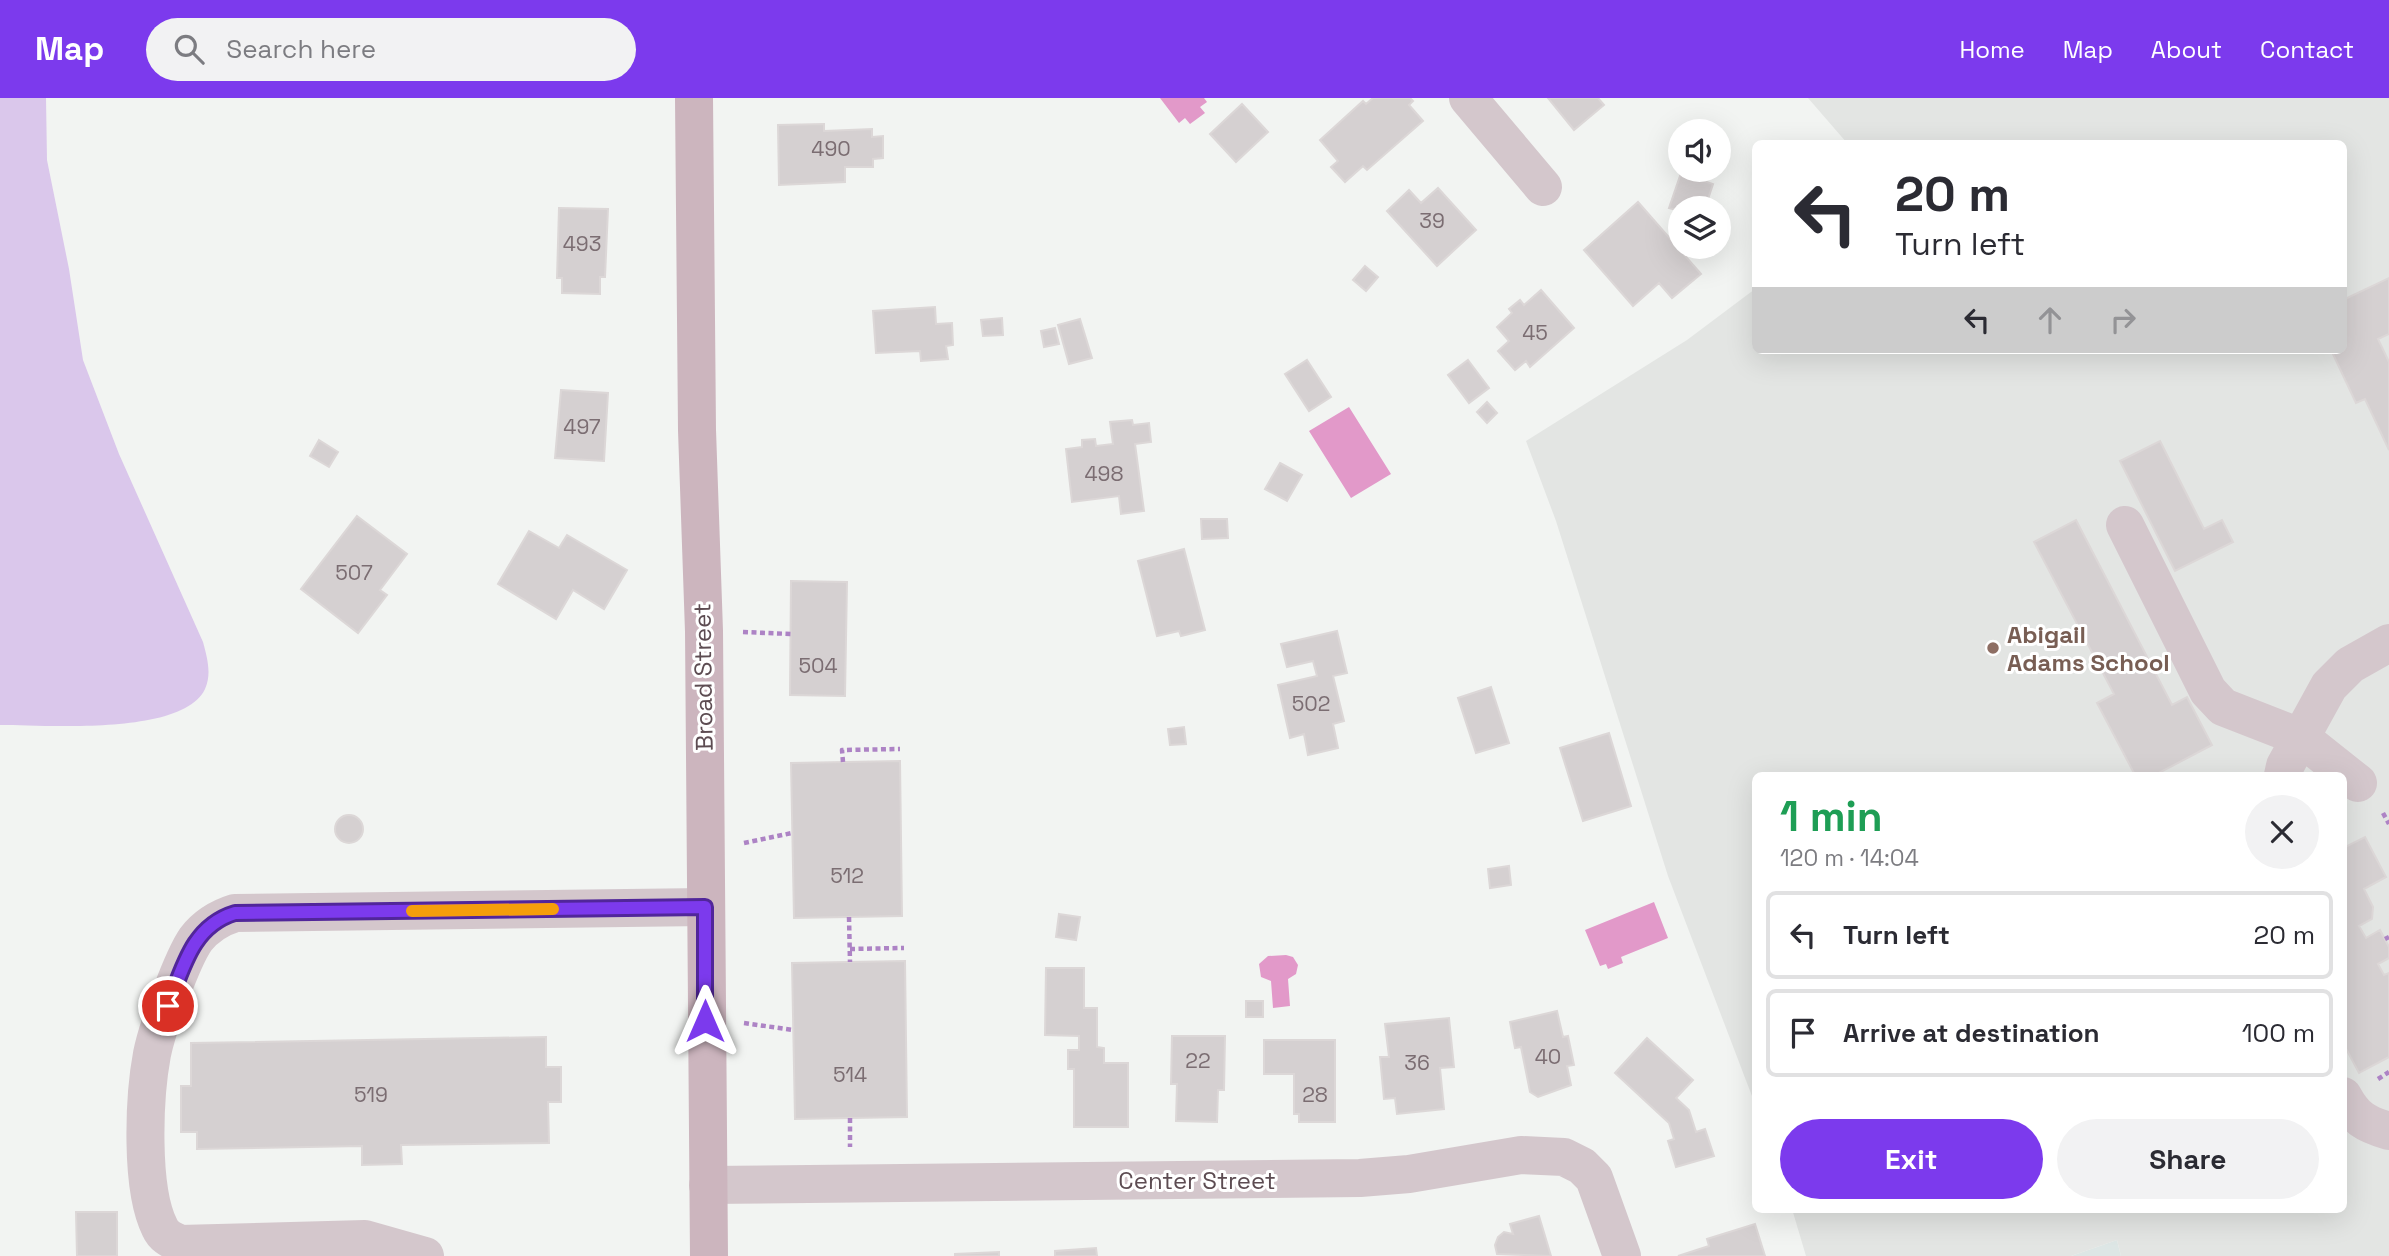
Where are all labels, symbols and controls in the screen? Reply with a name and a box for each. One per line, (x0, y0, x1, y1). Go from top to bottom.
search box (146, 18, 636, 81)
text: Map (35, 28, 104, 70)
icon: search (170, 30, 208, 68)
text: Search here (226, 32, 376, 66)
text: Home (1959, 34, 2025, 65)
text: Map (2063, 34, 2113, 65)
text: About (2151, 34, 2222, 65)
text: Contact (2260, 34, 2354, 65)
map controls (1668, 119, 1731, 259)
button: sound (1668, 119, 1731, 182)
house number: 490 (811, 135, 851, 162)
text: 20 m (1895, 163, 2010, 225)
icon: left (1780, 168, 1871, 259)
button: layers (1668, 196, 1731, 259)
house number: 39 (1419, 207, 1445, 234)
text: Turn left (1895, 224, 2025, 264)
house number: 493 (563, 230, 601, 257)
icon: left (1958, 301, 1996, 339)
icon: ahead (2031, 301, 2069, 339)
icon: right (2104, 301, 2142, 339)
house number: 45 (1522, 319, 1548, 346)
house number: 497 (563, 413, 601, 440)
house number: 498 (1084, 460, 1124, 487)
house number: 507 (335, 559, 373, 586)
street label: Broad Street (686, 603, 720, 751)
place label: Abigail Adams School (2007, 619, 2170, 678)
marker: Abigail Adams School (1985, 640, 2001, 656)
house number: 504 (798, 652, 838, 679)
house number: 502 (1292, 690, 1330, 717)
text: 1 min (1780, 790, 1883, 843)
button: close (2245, 795, 2319, 869)
text: 120 m · 14:04 (1780, 843, 1919, 873)
house number: 512 (830, 862, 864, 889)
icon: left (1784, 916, 1822, 954)
text: Turn left (1843, 918, 1950, 952)
text: 20 m (2254, 918, 2315, 952)
pin (138, 976, 198, 1036)
position arrow (668, 984, 742, 1058)
icon: arrive (149, 987, 187, 1025)
icon: arrive (1784, 1014, 1822, 1052)
text: Arrive at destination (1843, 1016, 2100, 1050)
text: 100 m (2242, 1016, 2315, 1050)
house number: 40 (1535, 1043, 1561, 1070)
house number: 22 (1185, 1047, 1211, 1074)
house number: 36 (1404, 1049, 1430, 1076)
house number: 514 (833, 1061, 867, 1088)
house number: 519 (354, 1081, 388, 1108)
house number: 28 (1302, 1081, 1328, 1108)
button: Exit (1780, 1119, 2043, 1199)
button: Share (2057, 1119, 2319, 1199)
street label: Center Street (1118, 1165, 1276, 1196)

